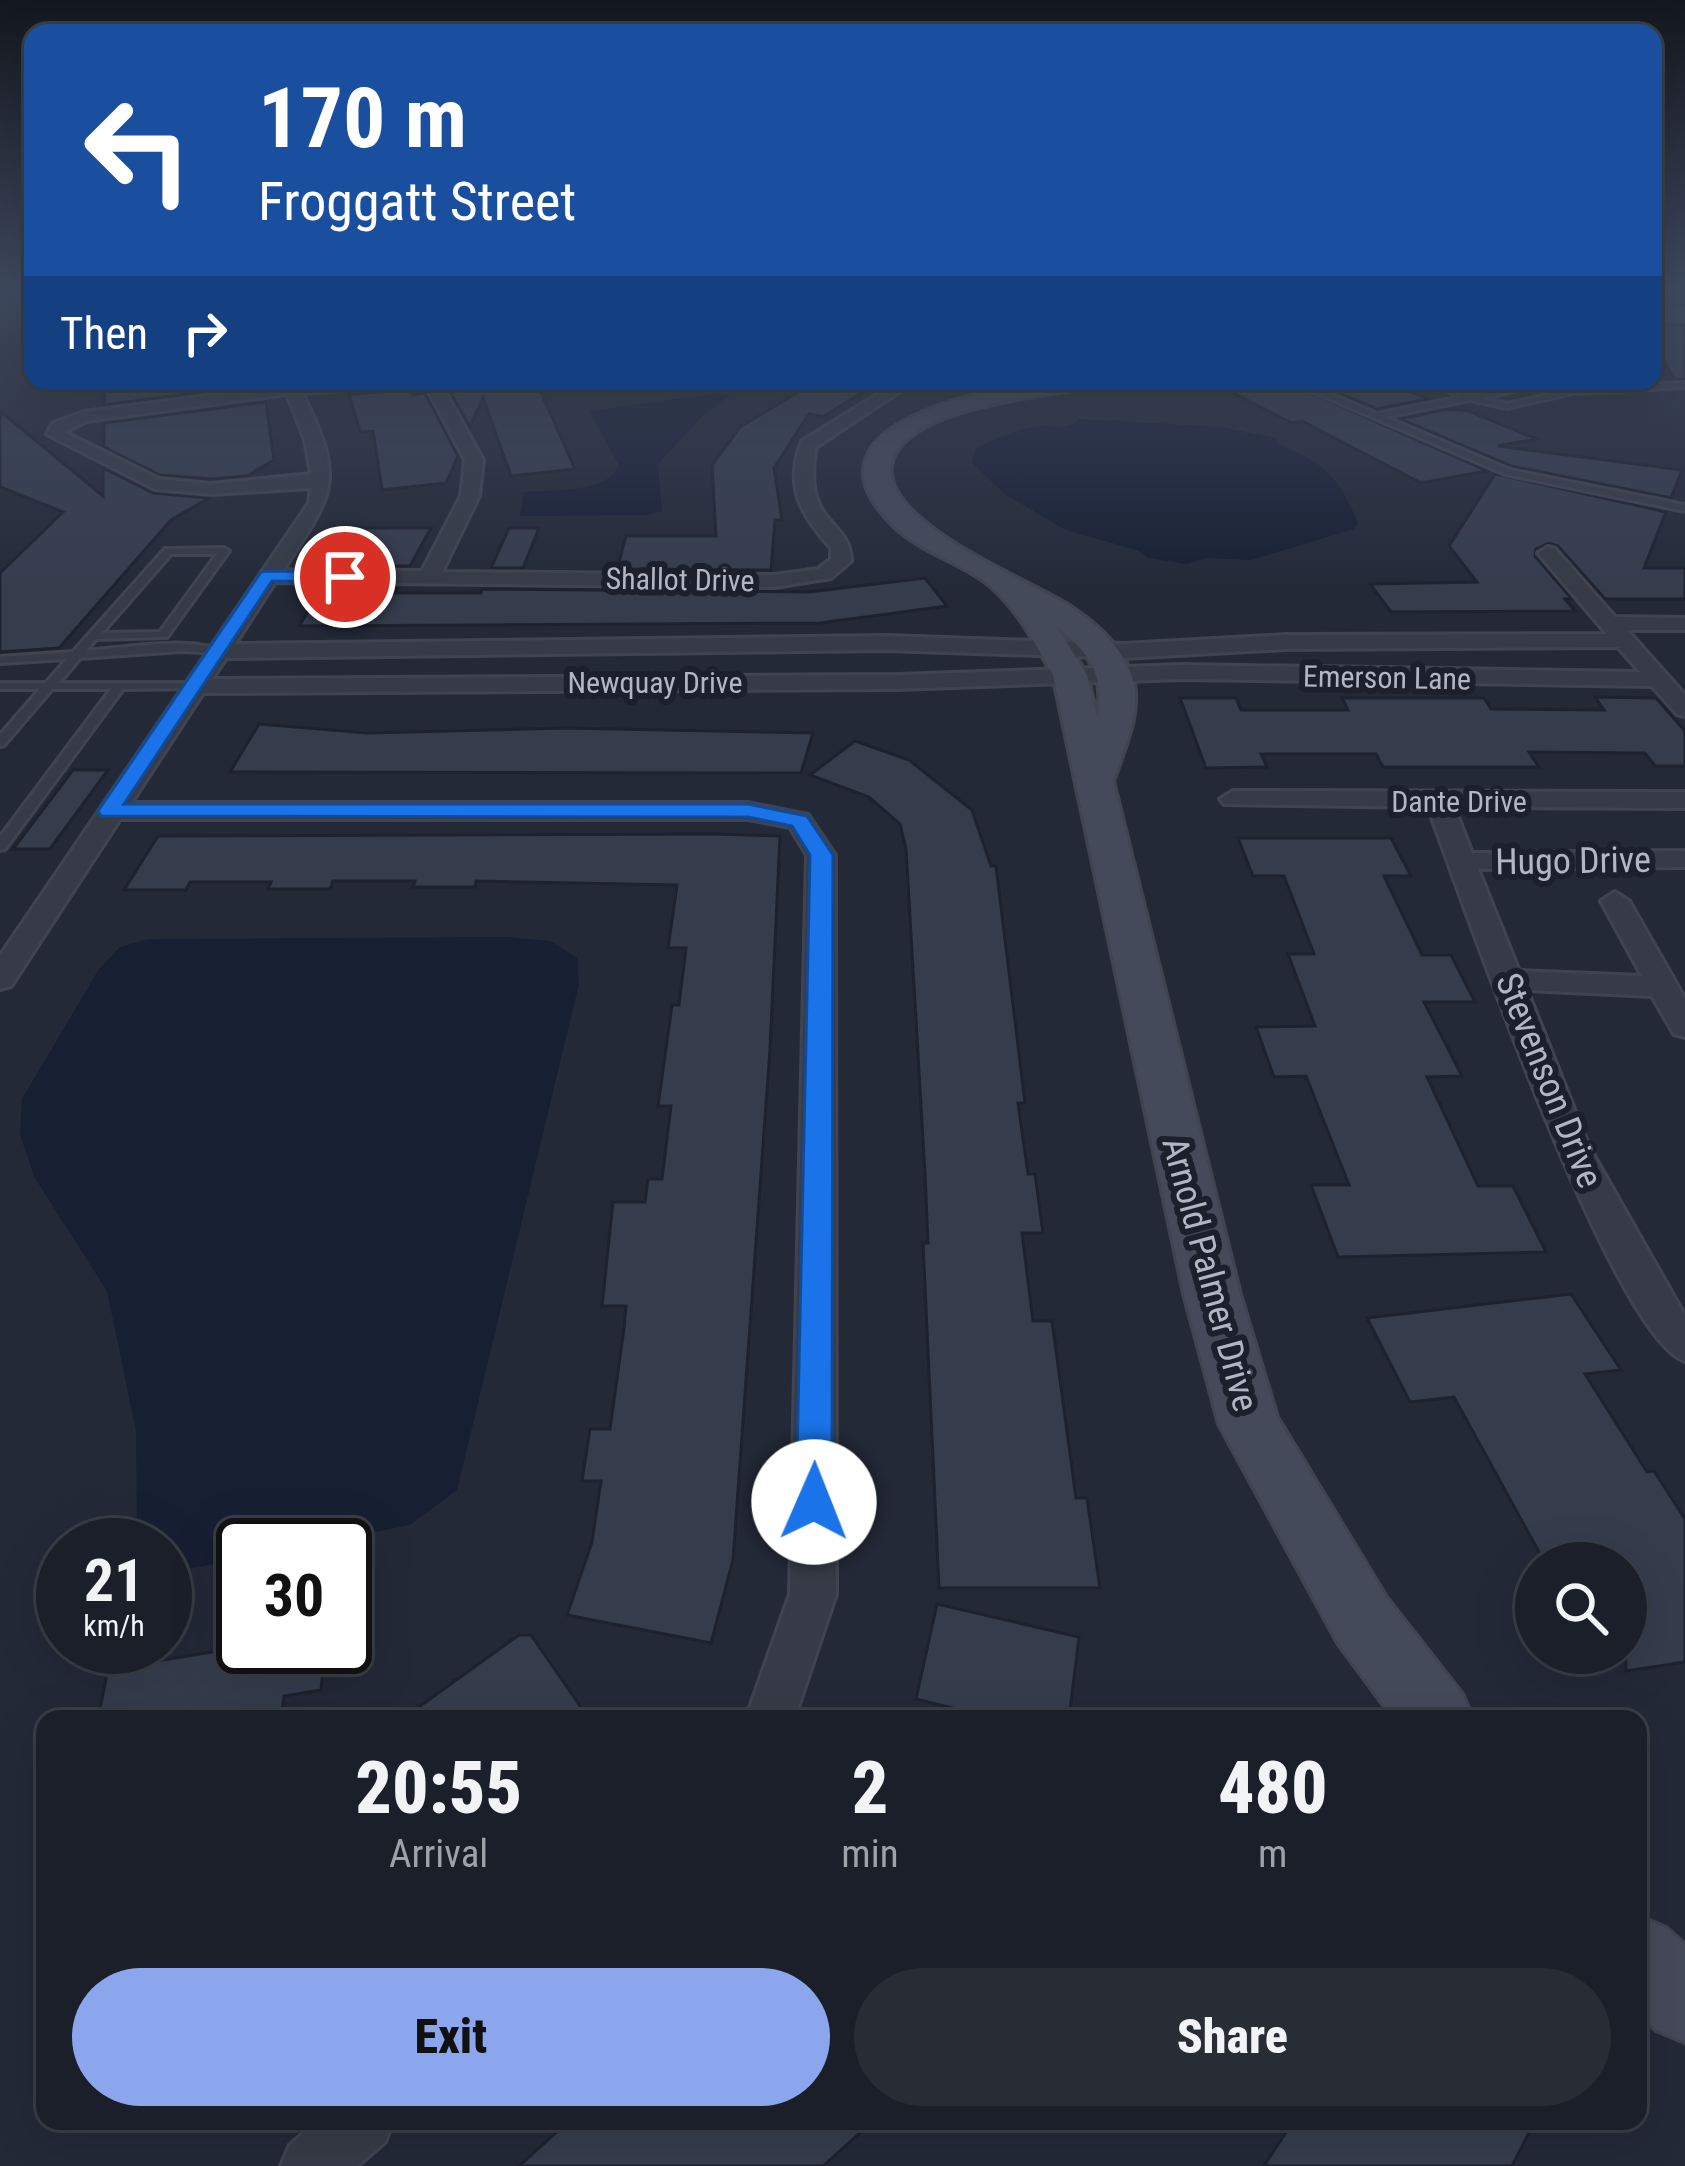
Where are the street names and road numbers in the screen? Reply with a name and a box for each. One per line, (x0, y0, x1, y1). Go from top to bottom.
street label: Shallot Drive (605, 561, 755, 598)
street label: Emerson Lane (1303, 659, 1471, 696)
street label: Newquay Drive (567, 665, 743, 700)
street label: Dante Drive (1391, 784, 1527, 819)
street label: Hugo Drive (1495, 839, 1651, 883)
street label: Stevenson Drive (1487, 967, 1611, 1194)
street label: Arnold Palmer Drive (1153, 1133, 1267, 1416)

